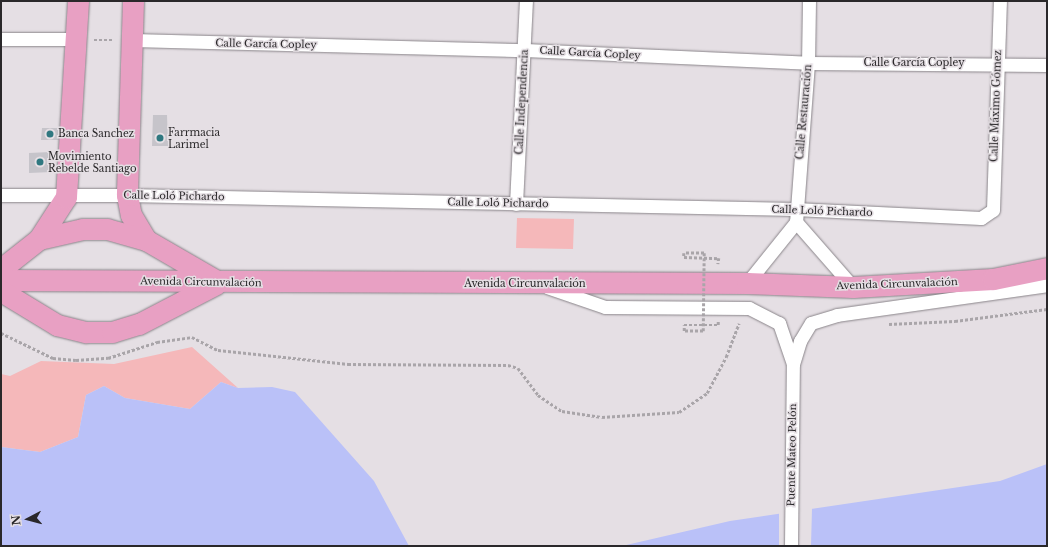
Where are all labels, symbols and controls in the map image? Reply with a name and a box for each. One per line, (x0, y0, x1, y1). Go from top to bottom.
street label: Calle García Copley (215, 37, 317, 51)
street label: Calle García Copley (539, 44, 641, 62)
street label: Calle Independencia (513, 49, 531, 155)
street label: Calle Máximo Gómez (988, 50, 1004, 162)
street label: Calle García Copley (863, 57, 965, 69)
street label: Calle Restauración (794, 64, 814, 160)
place label: Farrmacia Larimel (168, 126, 220, 150)
place label: Banca Sanchez (58, 128, 134, 140)
marker: Banca Sanchez (45, 129, 55, 139)
marker: Farrmacia Larimel (155, 133, 165, 143)
place label: Movimiento Rebelde Santiago (48, 150, 136, 174)
marker: Movimiento Rebelde Santiago (35, 157, 45, 167)
street label: Calle Loló Pichardo (123, 189, 225, 203)
street label: Calle Loló Pichardo (447, 196, 549, 210)
street label: Calle Loló Pichardo (771, 203, 873, 219)
street label: Avenida Circunvalación (140, 275, 262, 289)
street label: Avenida Circunvalación (836, 276, 958, 292)
street label: Avenida Circunvalación (464, 278, 586, 290)
street label: Puente Mateo Pelón (785, 403, 799, 507)
north arrow (8, 499, 48, 539)
text: N (9, 514, 24, 526)

